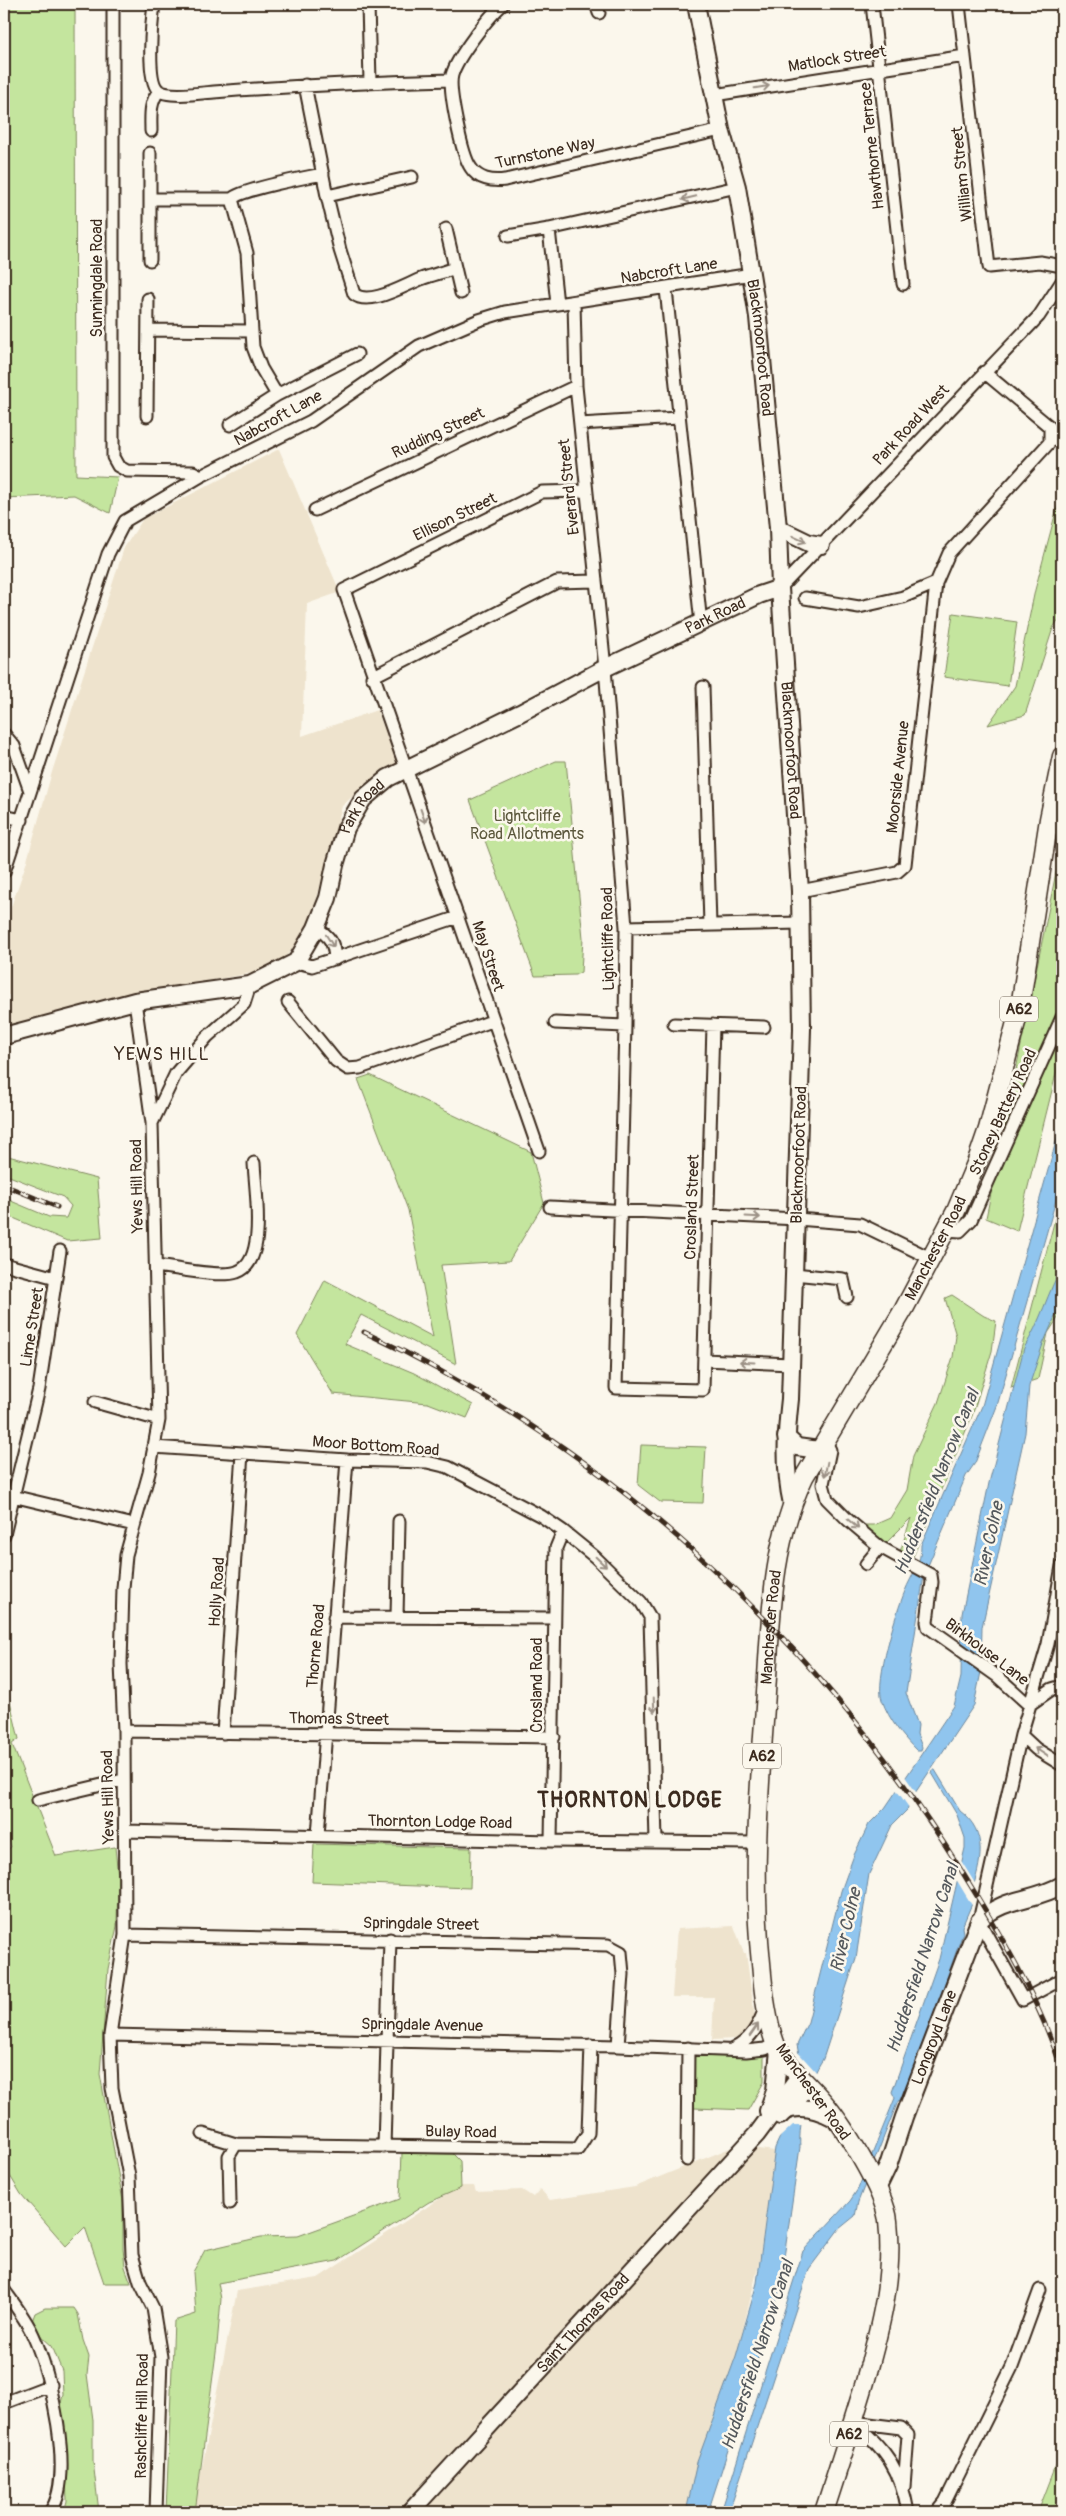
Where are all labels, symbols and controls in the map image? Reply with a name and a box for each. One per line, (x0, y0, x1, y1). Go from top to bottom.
street label: Matlock Street (787, 41, 888, 77)
one-way arrow (754, 81, 770, 91)
street label: Hawthorne Terrace (855, 81, 889, 211)
street label: William Street (947, 125, 977, 223)
street label: Turnstone Way (493, 133, 597, 173)
one-way arrow (682, 194, 698, 203)
street label: Sunningdale Road (87, 219, 107, 337)
street label: Nabcroft Lane (619, 253, 719, 289)
street label: Blackmoorfoot Road (742, 277, 777, 417)
street label: Park Road West (868, 380, 954, 470)
street label: Nabcroft Lane (230, 386, 326, 450)
street label: Rudding Street (389, 403, 488, 463)
street label: Everard Street (554, 437, 584, 536)
street label: Ellison Street (410, 488, 500, 546)
one-way arrow (791, 535, 806, 544)
street label: Park Road (682, 593, 749, 639)
street label: Blackmoorfoot Road (776, 681, 805, 820)
street label: Moorside Avenue (882, 720, 914, 834)
street label: Park Road (335, 775, 389, 836)
park label: Lightcliffe Road Allotments (470, 806, 584, 844)
one-way arrow (419, 808, 428, 824)
street label: Lightcliffe Road (597, 887, 619, 991)
street label: May Street (467, 918, 509, 994)
one-way arrow (325, 933, 335, 947)
road number: A62 (1000, 996, 1038, 1022)
district label: YEWS HILL (113, 1043, 210, 1066)
street label: Stoney Battery Road (965, 1046, 1041, 1178)
street label: Blackmoorfoot Road (787, 1086, 811, 1224)
street label: Yews Hill Road (126, 1139, 148, 1234)
street label: Crosland Street (680, 1153, 704, 1260)
street label: Manchester Road (900, 1193, 971, 1304)
one-way arrow (744, 1212, 760, 1221)
street label: Lime Street (16, 1285, 48, 1368)
one-way arrow (740, 1357, 756, 1366)
water label: Huddersfield Narrow Canal (889, 1384, 985, 1578)
street label: Moor Bottom Road (312, 1432, 440, 1460)
one-way arrow (821, 1461, 830, 1477)
water label: River Colne (969, 1498, 1010, 1588)
one-way arrow (846, 1518, 859, 1530)
street label: Holly Road (205, 1556, 229, 1628)
one-way arrow (594, 1556, 607, 1568)
street label: Manchester Road (757, 1569, 786, 1685)
street label: Thorne Road (302, 1603, 330, 1689)
street label: Birkhouse Lane (941, 1614, 1033, 1690)
street label: Crosland Road (527, 1637, 547, 1733)
one-way arrow (649, 1696, 659, 1713)
street label: Thomas Street (289, 1708, 390, 1730)
road number: A62 (743, 1744, 781, 1768)
one-way arrow (1034, 1746, 1048, 1756)
street label: Yews Hill Road (97, 1750, 119, 1845)
district label: THORNTON LODGE (536, 1787, 723, 1814)
street label: Thornton Lodge Road (367, 1811, 513, 1833)
water label: Huddersfield Narrow Canal (881, 1858, 965, 2056)
water label: River Colne (825, 1884, 867, 1974)
street label: Springdale Street (363, 1913, 480, 1935)
street label: Longroyd Lane (907, 1987, 962, 2088)
street label: Springdale Avenue (361, 2014, 483, 2036)
one-way arrow (749, 2023, 759, 2037)
street label: Manchester Road (771, 2040, 855, 2144)
street label: Bulay Road (425, 2121, 497, 2143)
water label: Huddersfield Narrow Canal (716, 2255, 800, 2453)
street label: Saint Thomas Road (532, 2269, 634, 2377)
street label: Rashcliffe Hill Road (131, 2353, 153, 2479)
road number: A62 (830, 2422, 868, 2446)

